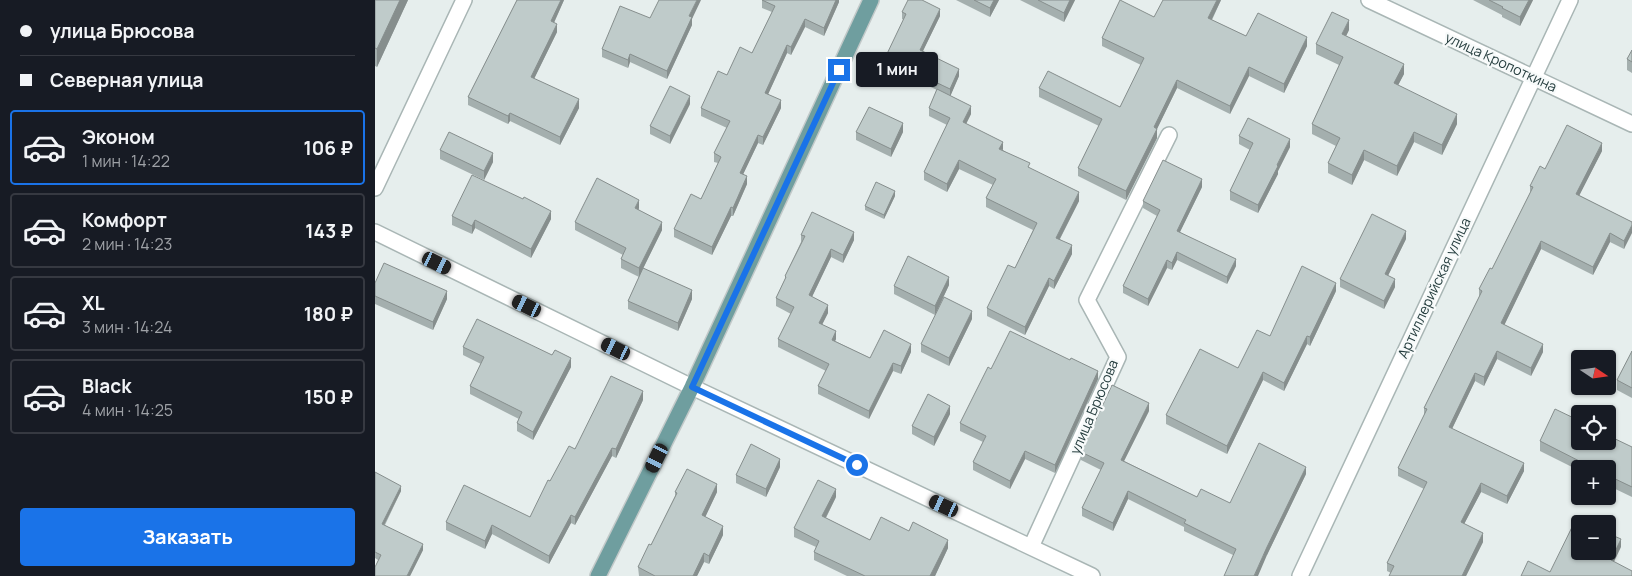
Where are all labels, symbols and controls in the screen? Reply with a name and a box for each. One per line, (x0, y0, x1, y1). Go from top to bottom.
text: улица Брюсова (50, 18, 194, 44)
street label: улица Кропоткина (1442, 27, 1560, 96)
callout: 1 мин (857, 52, 939, 88)
text: 1 мин (876, 58, 918, 80)
route end (828, 59, 850, 81)
text: Северная улица (50, 67, 204, 93)
text: Эконом (82, 124, 155, 150)
icon: car (22, 125, 67, 170)
text: 106 ₽ (304, 135, 353, 161)
text: 1 мин · 14:22 (82, 150, 170, 172)
text: Комфорт (82, 207, 167, 233)
icon: car (22, 208, 67, 253)
street label: Артиллерийская улица (1393, 214, 1475, 361)
text: 143 ₽ (305, 218, 353, 244)
text: 2 мин · 14:23 (82, 233, 172, 255)
car (420, 250, 453, 276)
text: XL (82, 290, 105, 316)
icon: car (22, 291, 67, 336)
car (510, 293, 543, 319)
text: 180 ₽ (304, 301, 353, 327)
text: 3 мин · 14:24 (82, 316, 172, 338)
car (599, 336, 632, 362)
north arrow (1571, 350, 1616, 395)
map controls (1571, 350, 1616, 560)
street label: улица Брюсова (1065, 356, 1122, 457)
text: Black (82, 373, 131, 399)
icon: car (22, 374, 67, 419)
text: 150 ₽ (304, 384, 353, 410)
text: 4 мин · 14:25 (82, 399, 173, 421)
button: locate (1571, 405, 1616, 450)
car (643, 441, 670, 475)
route start (846, 454, 868, 476)
button: + (1571, 460, 1616, 505)
car (927, 493, 960, 519)
button: Заказать (20, 508, 355, 566)
button: − (1571, 515, 1616, 560)

